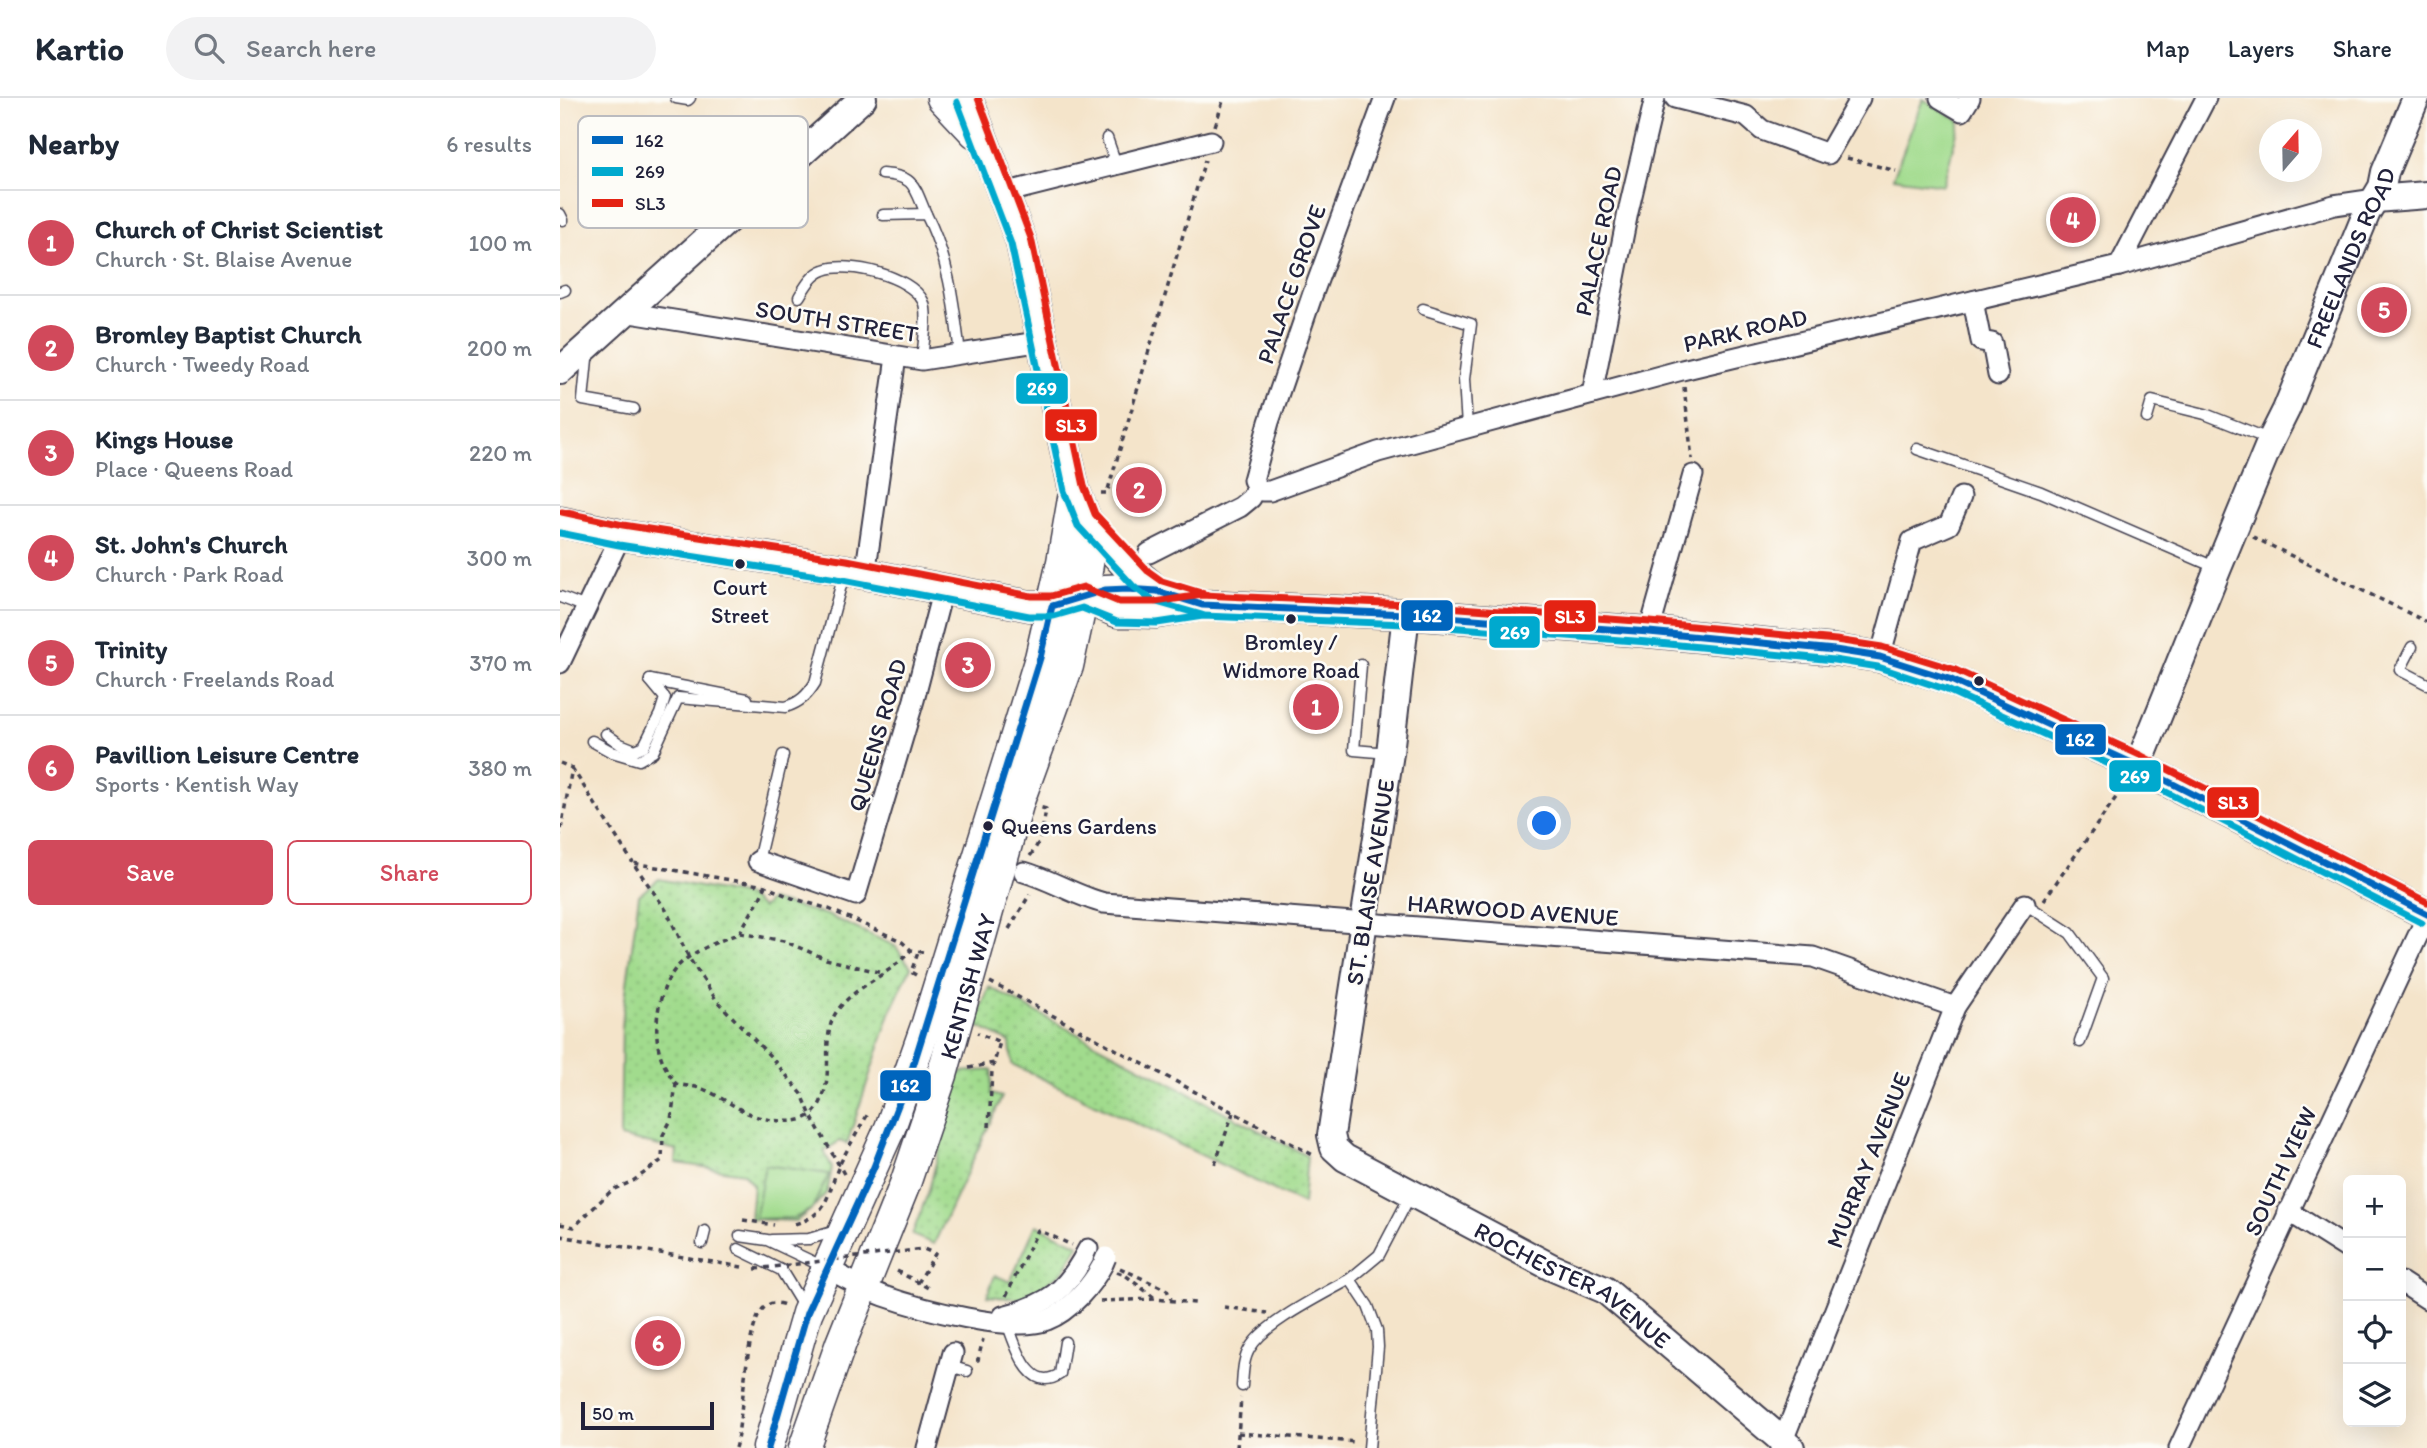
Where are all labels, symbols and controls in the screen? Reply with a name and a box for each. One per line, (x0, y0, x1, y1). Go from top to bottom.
search box (166, 17, 656, 80)
text: Kartio (35, 29, 124, 68)
icon: search (190, 29, 228, 67)
text: Search here (246, 32, 376, 64)
text: Map (2146, 34, 2190, 63)
text: Layers (2228, 34, 2295, 63)
text: Share (2333, 34, 2392, 63)
legend (578, 116, 808, 228)
north arrow (2259, 119, 2322, 182)
text: Nearby (28, 125, 119, 162)
text: 162 (635, 129, 664, 152)
text: 6 results (446, 130, 532, 158)
text: 269 (635, 160, 665, 183)
street label: PALACE ROAD (1568, 163, 1628, 319)
street label: FREELANDS ROAD (2298, 165, 2400, 352)
text: SL3 (635, 192, 666, 215)
pin: 4 (2050, 194, 2096, 246)
street label: PALACE GROVE (1250, 201, 1332, 367)
text: Church of Christ Scientist (95, 213, 383, 245)
text: 1 (46, 229, 56, 257)
text: 100 m (468, 229, 532, 257)
text: Church · St. Blaise Avenue (95, 245, 352, 273)
pin: 5 (2361, 284, 2407, 336)
street label: SOUTH STREET (754, 294, 921, 348)
street label: PARK ROAD (1680, 302, 1810, 358)
text: Bromley Baptist Church (95, 318, 362, 350)
text: 2 (45, 334, 57, 362)
text: 200 m (467, 334, 532, 362)
text: Church · Tweedy Road (95, 350, 309, 378)
line badge: 269 (1015, 372, 1069, 405)
text: 269 (1027, 377, 1057, 400)
line badge: SL3 (1044, 408, 1098, 442)
text: SL3 (1056, 414, 1086, 437)
text: Kings House (95, 423, 233, 455)
text: 3 (45, 439, 57, 467)
text: 220 m (469, 439, 532, 467)
text: Place · Queens Road (95, 455, 293, 483)
pin: 2 (1116, 464, 1162, 516)
text: St. John's Church (95, 528, 287, 560)
text: 4 (44, 544, 58, 572)
text: 300 m (467, 544, 532, 572)
marker: Court Street (733, 557, 747, 571)
text: Church · Park Road (95, 560, 283, 588)
place label: Court Street (711, 574, 769, 629)
line badge: 162 (1400, 599, 1454, 632)
line badge: SL3 (1543, 599, 1597, 633)
text: 162 (1413, 604, 1441, 627)
text: SL3 (1555, 605, 1585, 628)
marker: Bromley / Widmore Road (1284, 612, 1298, 626)
line badge: 269 (1488, 615, 1541, 649)
text: 269 (1500, 621, 1530, 644)
place label: Bromley / Widmore Road (1222, 629, 1360, 684)
text: Trinity (95, 633, 167, 665)
pin: 3 (945, 639, 991, 691)
text: 5 (45, 649, 57, 677)
text: 370 m (469, 649, 532, 677)
street label: QUEENS ROAD (841, 655, 913, 815)
text: Church · Freelands Road (95, 665, 334, 693)
unlabelled marker (1972, 674, 1986, 688)
pin: 1 (1293, 681, 1339, 733)
line badge: 162 (2054, 723, 2107, 756)
text: 162 (2066, 728, 2094, 751)
text: Pavillion Leisure Centre (95, 738, 359, 770)
text: 6 (45, 754, 57, 782)
text: 380 m (468, 754, 532, 782)
line badge: 269 (2108, 759, 2162, 793)
text: 269 (2120, 765, 2150, 788)
text: Sports · Kentish Way (95, 770, 299, 798)
street label: ST. BLAISE AVENUE (1339, 777, 1401, 987)
line badge: SL3 (2206, 786, 2260, 819)
text: SL3 (2218, 791, 2248, 814)
your location (1527, 806, 1561, 840)
place label: Queens Gardens (1001, 813, 1157, 840)
marker: Queens Gardens (981, 819, 995, 833)
button: Save (28, 840, 273, 905)
button: Share (287, 840, 532, 905)
street label: HARWOOD AVENUE (1406, 888, 1620, 932)
street label: KENTISH WAY (933, 910, 1001, 1062)
street label: MURRAY AVENUE (1820, 1068, 1916, 1252)
line badge: 162 (879, 1069, 932, 1102)
text: 162 (891, 1074, 919, 1097)
street label: SOUTH VIEW (2237, 1102, 2323, 1240)
map controls (2343, 1175, 2406, 1427)
button: + (2343, 1175, 2406, 1238)
street label: ROCHESTER AVENUE (1470, 1215, 1677, 1354)
button: − (2343, 1238, 2406, 1301)
button: locate (2343, 1301, 2406, 1364)
pin: 6 (635, 1317, 681, 1369)
button: layers (2343, 1364, 2406, 1427)
scale bar (581, 1399, 714, 1431)
text: 50 m (592, 1402, 634, 1425)

